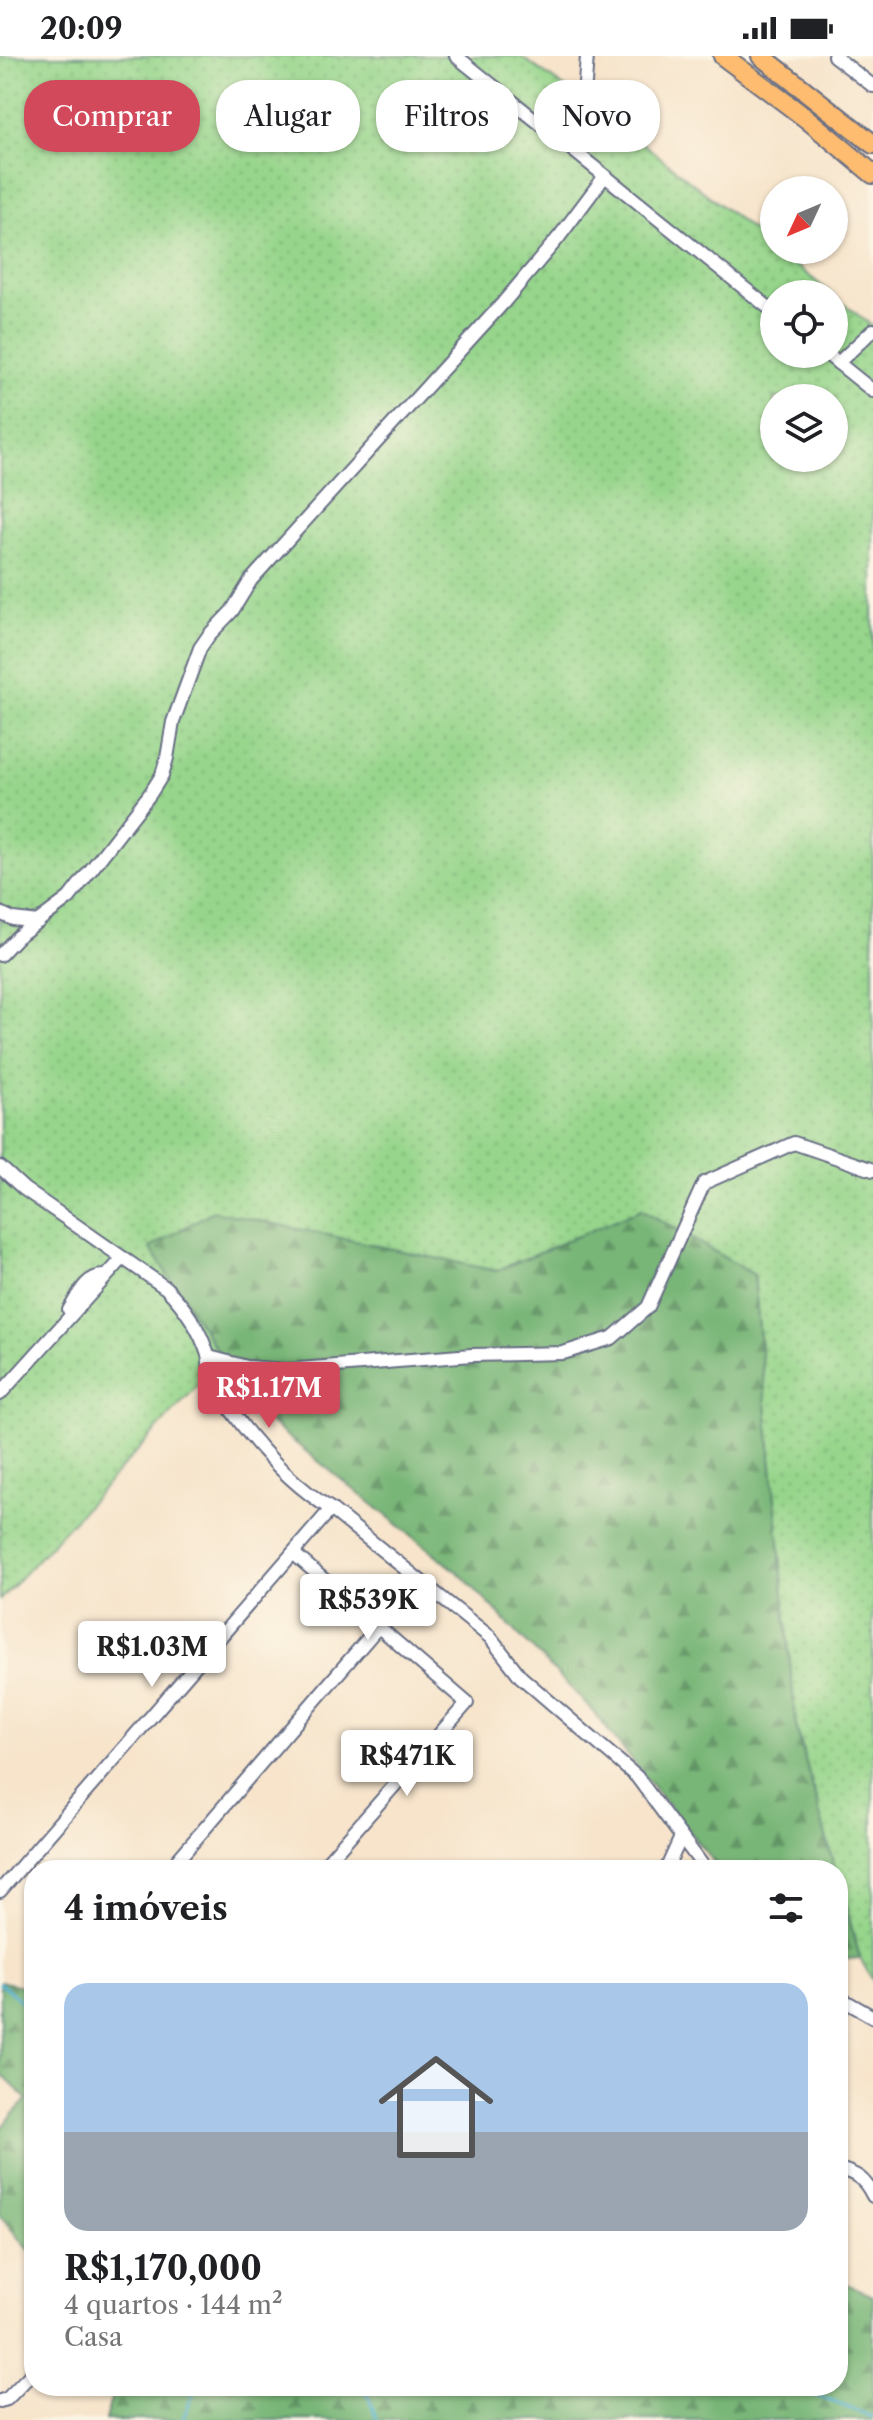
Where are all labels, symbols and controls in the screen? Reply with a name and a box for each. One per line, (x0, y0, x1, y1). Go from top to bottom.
text: 20:09 (40, 10, 123, 47)
chip: Comprar (24, 80, 200, 152)
chip: Alugar (216, 80, 360, 152)
chip: Filtros (376, 80, 518, 152)
chip: Novo (534, 80, 660, 152)
north arrow (760, 176, 848, 264)
map controls (760, 176, 848, 472)
button: locate (760, 280, 848, 368)
button: layers (760, 384, 848, 472)
pin: R$1.17M (195, 1362, 343, 1430)
text: R$1.17M (216, 1372, 322, 1404)
pin: R$539K (303, 1574, 433, 1642)
text: R$539K (318, 1584, 418, 1616)
pin: R$1.03M (78, 1621, 226, 1689)
text: R$1.03M (96, 1631, 208, 1663)
pin: R$471K (342, 1730, 472, 1798)
text: R$471K (359, 1740, 455, 1772)
icon: filters (764, 1886, 808, 1930)
text: 4 imóveis (64, 1887, 228, 1929)
icon: home (364, 2035, 508, 2179)
text: R$1,170,000 (64, 2247, 262, 2289)
text: 4 quartos · 144 m² (64, 2289, 283, 2321)
text: Casa (64, 2321, 123, 2353)

